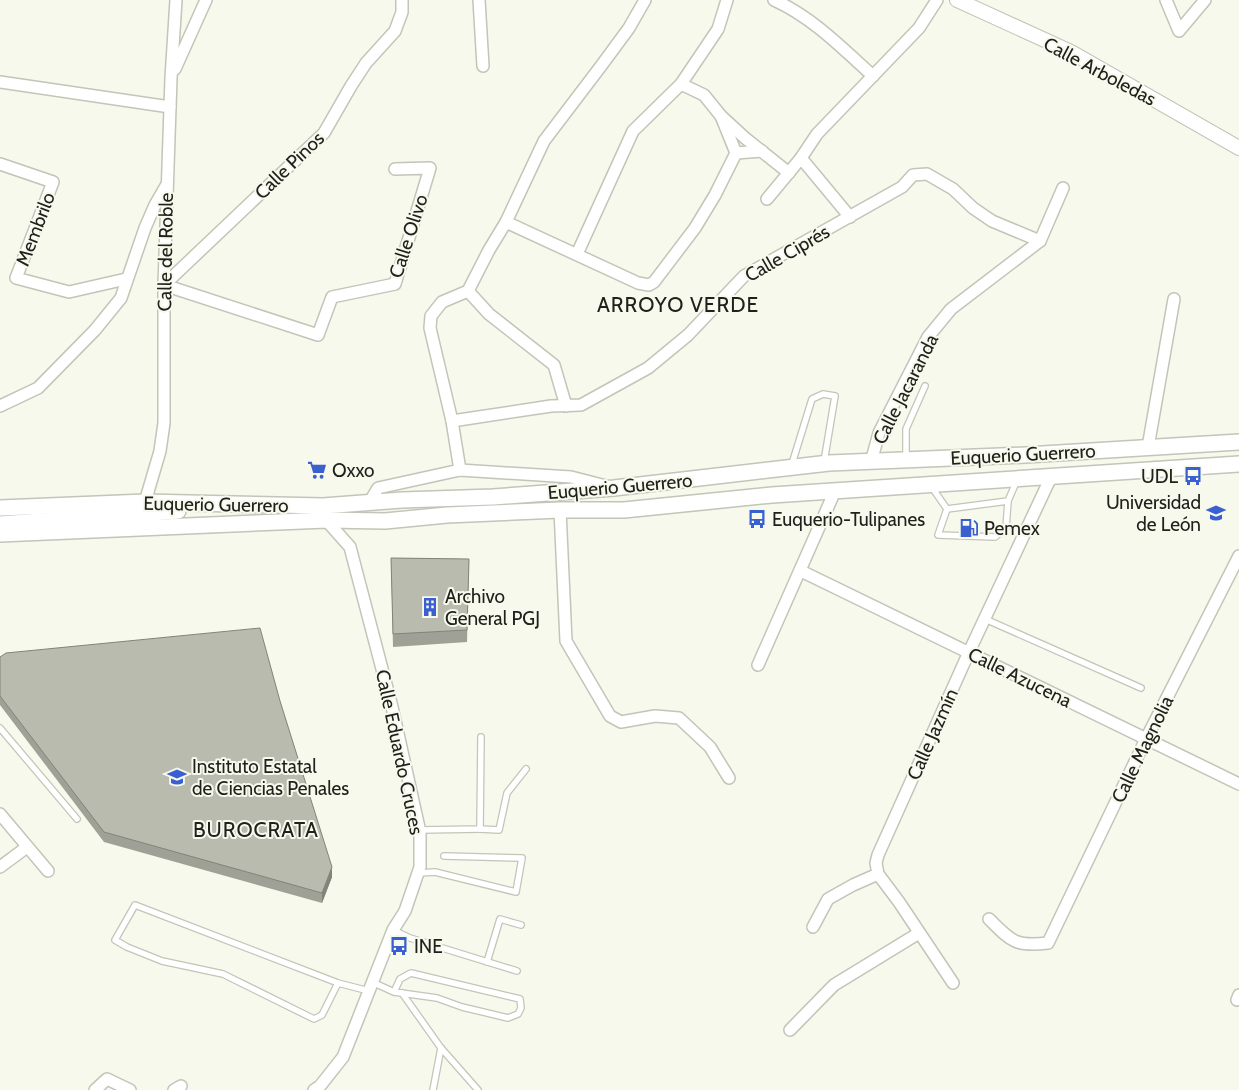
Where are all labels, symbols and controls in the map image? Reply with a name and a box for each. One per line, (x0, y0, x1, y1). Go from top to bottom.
street label: Calle Arboledas (1040, 32, 1160, 111)
street label: Calle Pinos (250, 127, 329, 204)
street label: Membrilo (11, 189, 60, 269)
street label: Calle del Roble (153, 192, 178, 312)
street label: Calle Olivo (384, 192, 433, 281)
street label: Calle Ciprés (741, 220, 834, 287)
district label: ARROYO VERDE (597, 292, 759, 317)
street label: Calle Jacaranda (868, 330, 943, 448)
street label: Euquerio Guerrero (950, 439, 1096, 470)
supermarket icon: Oxxo (306, 459, 328, 481)
place label: Oxxo (332, 459, 375, 482)
place label: UDL (1141, 465, 1178, 488)
bus stop icon: UDL (1182, 465, 1204, 487)
street label: Euquerio Guerrero (547, 469, 693, 504)
place label: Universidad de León (1106, 491, 1201, 536)
street label: Euquerio Guerrero (143, 492, 289, 517)
school or university icon: Universidad de León (1205, 502, 1227, 524)
bus stop icon: Euquerio-Tulipanes (746, 508, 768, 530)
place label: Euquerio-Tulipanes (772, 508, 925, 531)
fuel station icon: Pemex (958, 517, 980, 539)
place label: Pemex (984, 517, 1040, 540)
place label: Archivo General PGJ (445, 585, 540, 630)
building icon: Archivo General PGJ (419, 596, 441, 618)
street label: Calle Azucena (964, 643, 1075, 712)
street label: Calle Eduardo Cruces (371, 667, 428, 837)
street label: Calle Jazmín (902, 685, 963, 784)
street label: Calle Magnolia (1107, 692, 1178, 807)
place label: Instituto Estatal de Ciencias Penales (192, 755, 349, 800)
school or university icon: Instituto Estatal de Ciencias Penales (166, 766, 188, 788)
district label: BUROCRATA (193, 817, 319, 842)
bus stop icon: INE (388, 935, 410, 957)
place label: INE (414, 935, 443, 958)

